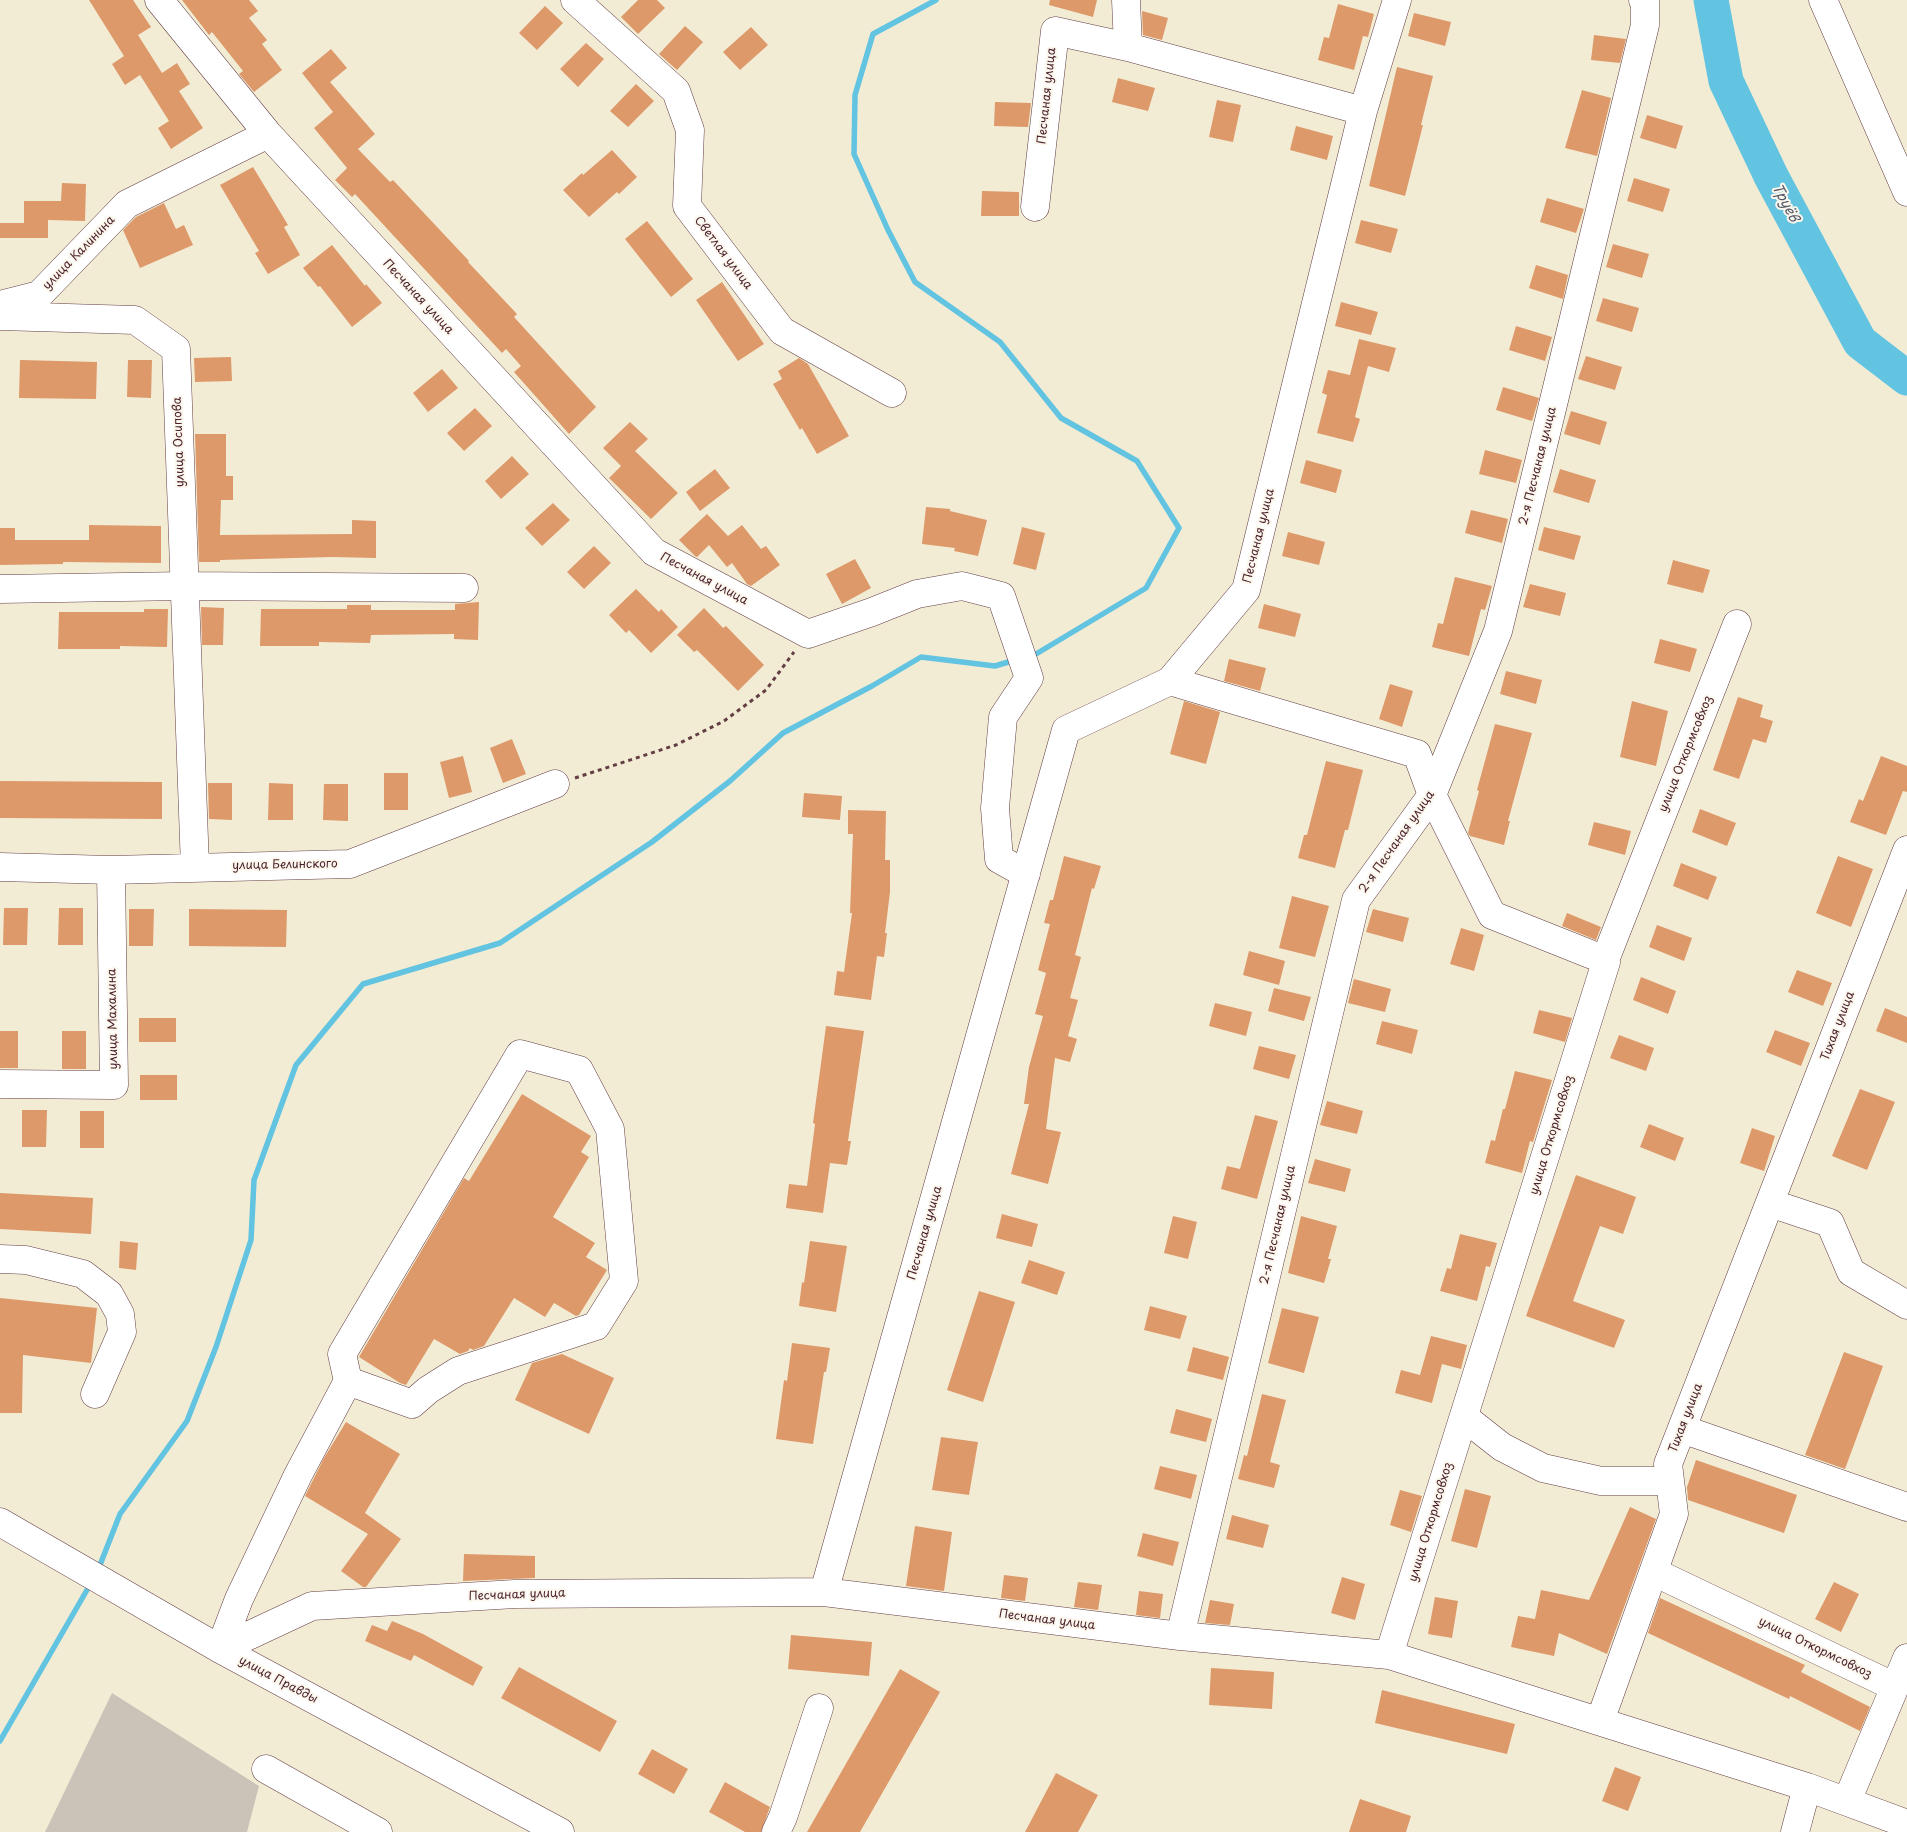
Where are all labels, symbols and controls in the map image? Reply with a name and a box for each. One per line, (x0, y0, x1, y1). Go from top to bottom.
street label: Песчаная улица (1035, 47, 1059, 145)
water label: Труёв (1768, 181, 1802, 225)
street label: улица Калинина (40, 213, 118, 293)
street label: Светлая улица (691, 214, 755, 292)
street label: Песчаная улица (380, 257, 456, 337)
street label: улица Осипова (170, 397, 188, 487)
street label: 2-я Песчаная улица (1516, 405, 1560, 527)
street label: Песчаная улица (1240, 487, 1278, 585)
street label: Песчаная улица (658, 550, 750, 608)
street label: улица Откормсовхоз (1656, 694, 1716, 814)
street label: 2-я Песчаная улица (1356, 788, 1438, 896)
street label: улица Белинского (232, 857, 338, 873)
street label: улица Махалина (105, 968, 121, 1070)
street label: Тихая улица (1818, 989, 1858, 1063)
street label: улица Откормсовхоз (1527, 1073, 1577, 1197)
street label: 2-я Песчаная улица (1257, 1164, 1299, 1286)
street label: Песчаная улица (905, 1184, 945, 1282)
street label: Тихая улица (1666, 1381, 1706, 1455)
street label: улица Откормсовхоз (1406, 1460, 1456, 1584)
street label: Песчаная улица (468, 1586, 566, 1604)
street label: Песчаная улица (998, 1607, 1096, 1633)
street label: улица Откормсовхоз (1756, 1614, 1874, 1682)
street label: улица Правды (236, 1653, 320, 1707)

